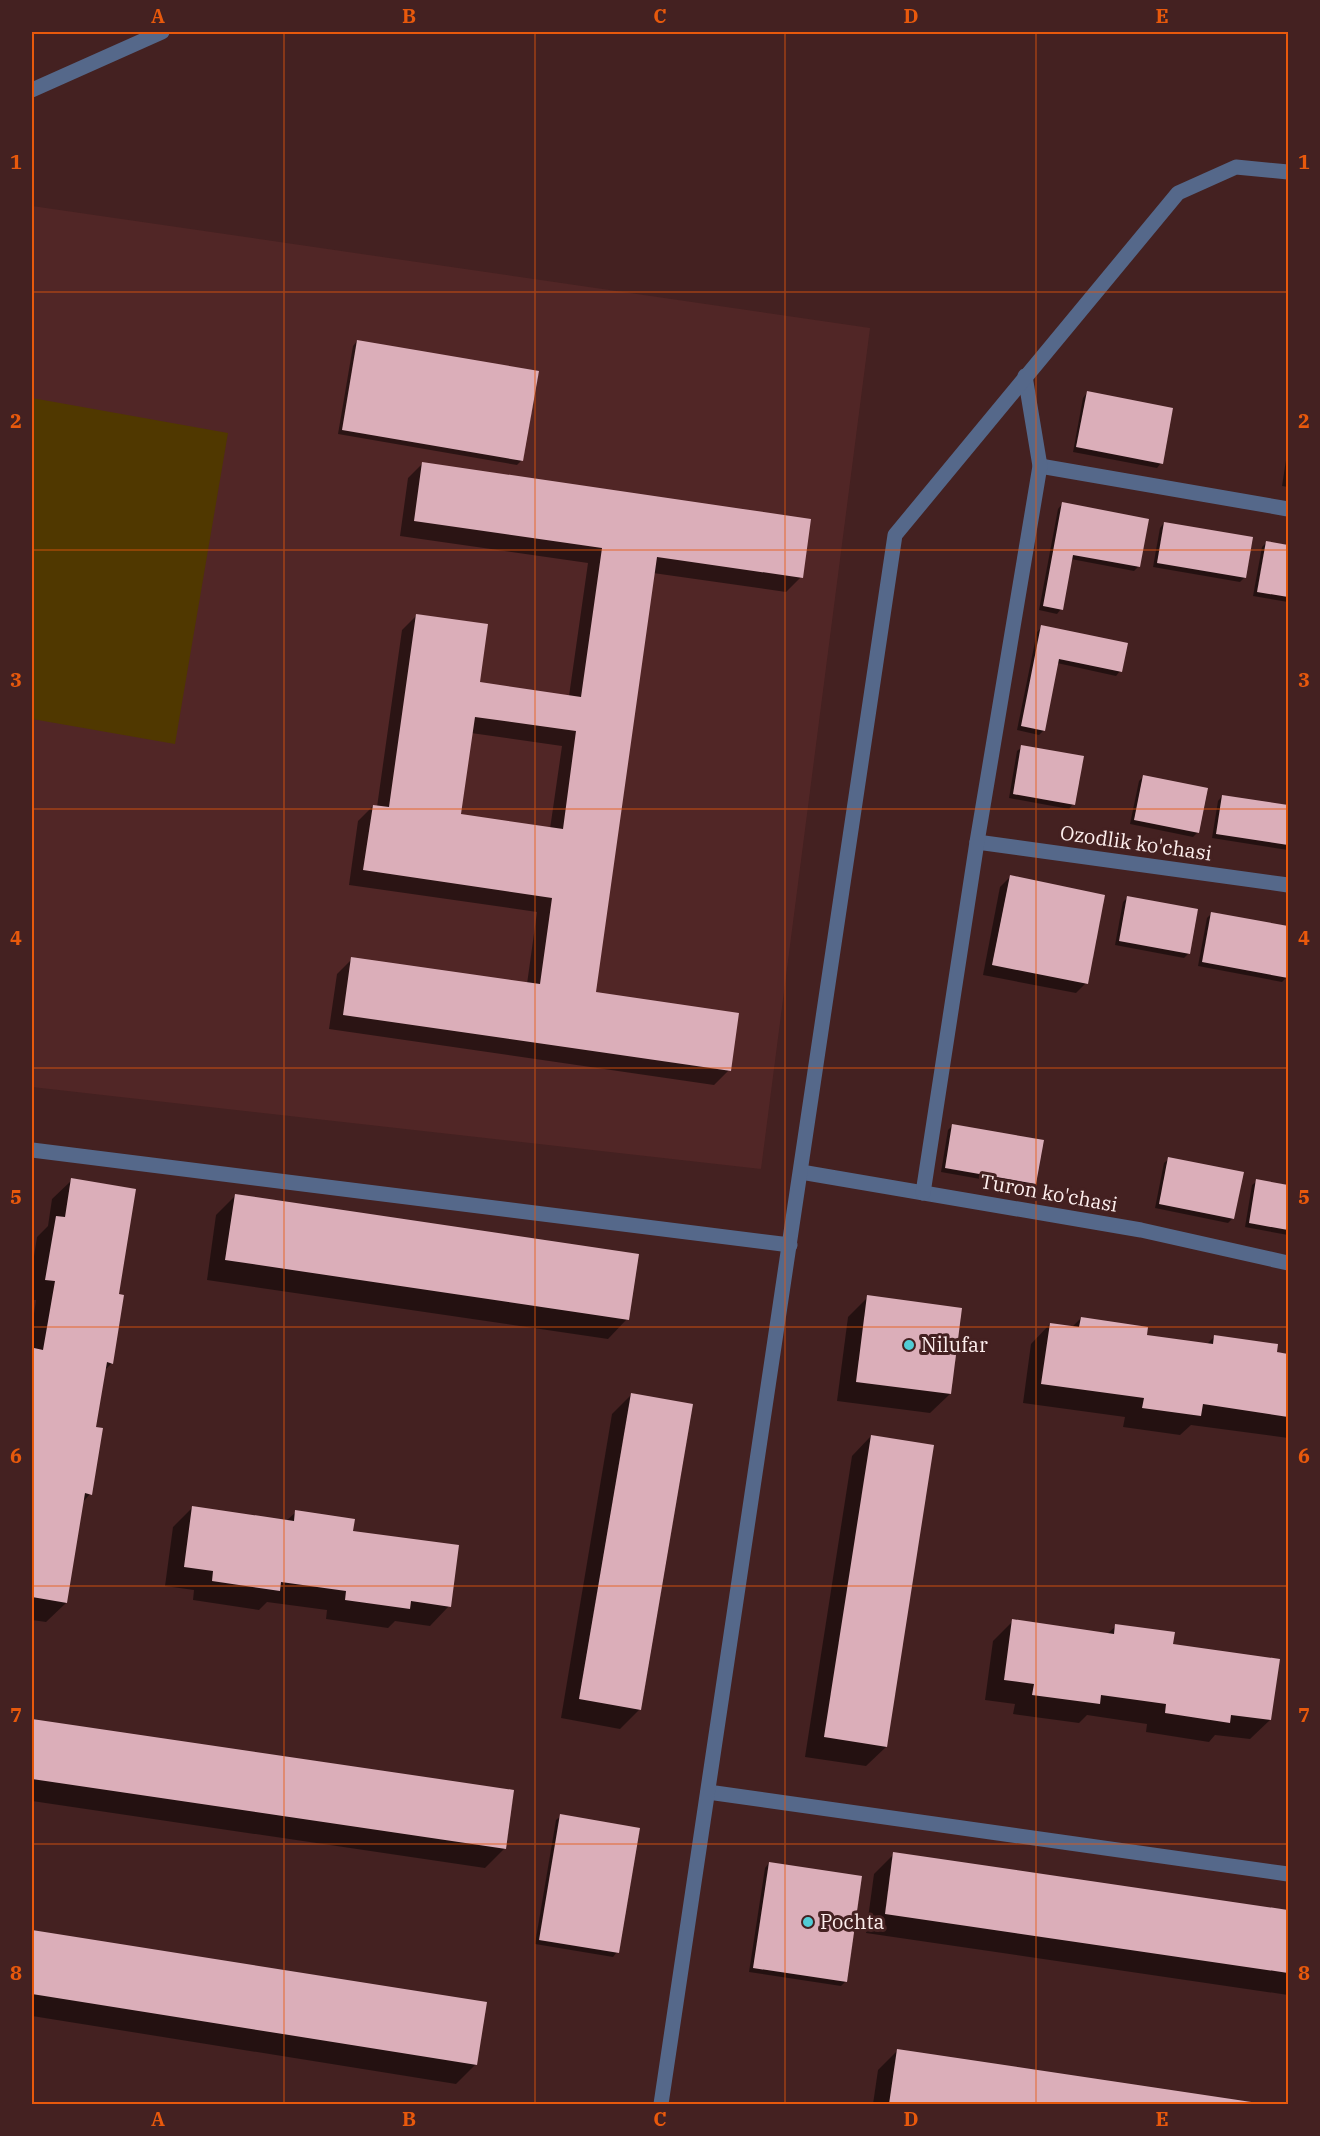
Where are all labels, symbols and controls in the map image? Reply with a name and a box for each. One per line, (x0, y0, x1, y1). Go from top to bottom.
text: A (151, 2, 165, 29)
text: B (402, 2, 416, 29)
text: C (653, 2, 667, 29)
text: D (903, 2, 919, 29)
text: E (1155, 2, 1169, 29)
text: 1 (10, 148, 22, 175)
text: 1 (1298, 148, 1310, 175)
text: 2 (10, 407, 22, 434)
text: 2 (1298, 407, 1310, 434)
text: 3 (10, 666, 22, 693)
text: 3 (1298, 666, 1310, 693)
street label: Ozodlik ko'chasi (1058, 818, 1214, 867)
text: 4 (10, 924, 22, 951)
text: 4 (1298, 924, 1310, 951)
street label: Turon ko'chasi (978, 1167, 1120, 1218)
text: 5 (10, 1183, 22, 1210)
text: 5 (1298, 1183, 1310, 1210)
place label: Nilufar (921, 1331, 988, 1358)
marker: Nilufar (902, 1338, 916, 1352)
text: 6 (10, 1442, 22, 1469)
text: 6 (1298, 1442, 1310, 1469)
text: 7 (10, 1701, 22, 1728)
text: 7 (1298, 1701, 1310, 1728)
place label: Pochta (820, 1908, 884, 1935)
marker: Pochta (801, 1915, 815, 1929)
text: 8 (10, 1959, 22, 1986)
text: 8 (1298, 1959, 1310, 1986)
text: A (151, 2105, 165, 2132)
text: B (402, 2105, 416, 2132)
text: C (653, 2105, 667, 2132)
text: D (903, 2105, 919, 2132)
text: E (1155, 2105, 1169, 2132)

